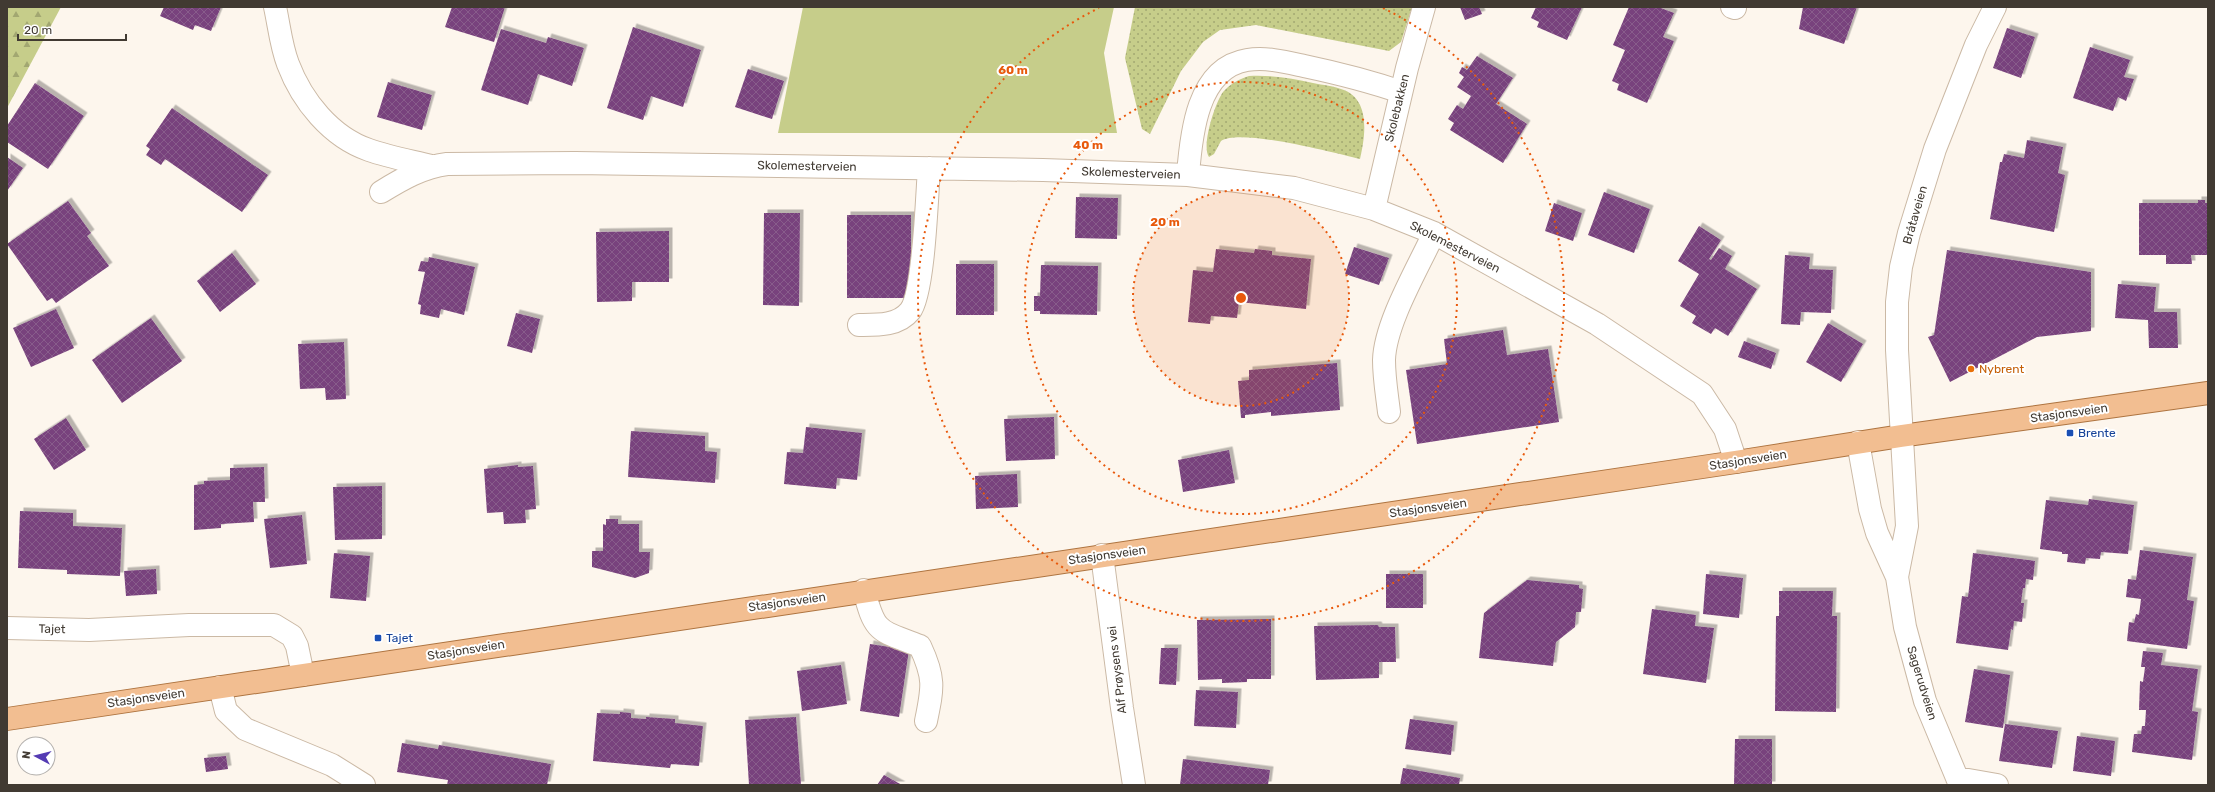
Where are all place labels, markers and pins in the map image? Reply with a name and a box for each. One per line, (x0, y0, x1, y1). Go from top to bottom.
centre of rings (1234, 291, 1248, 305)
place label: Nybrent (1979, 362, 2024, 376)
marker: Nybrent (1966, 364, 1976, 374)
place label: Brente (2078, 426, 2116, 440)
marker: Brente (2065, 428, 2075, 438)
place label: Tajet (386, 631, 413, 645)
marker: Tajet (373, 633, 383, 643)

